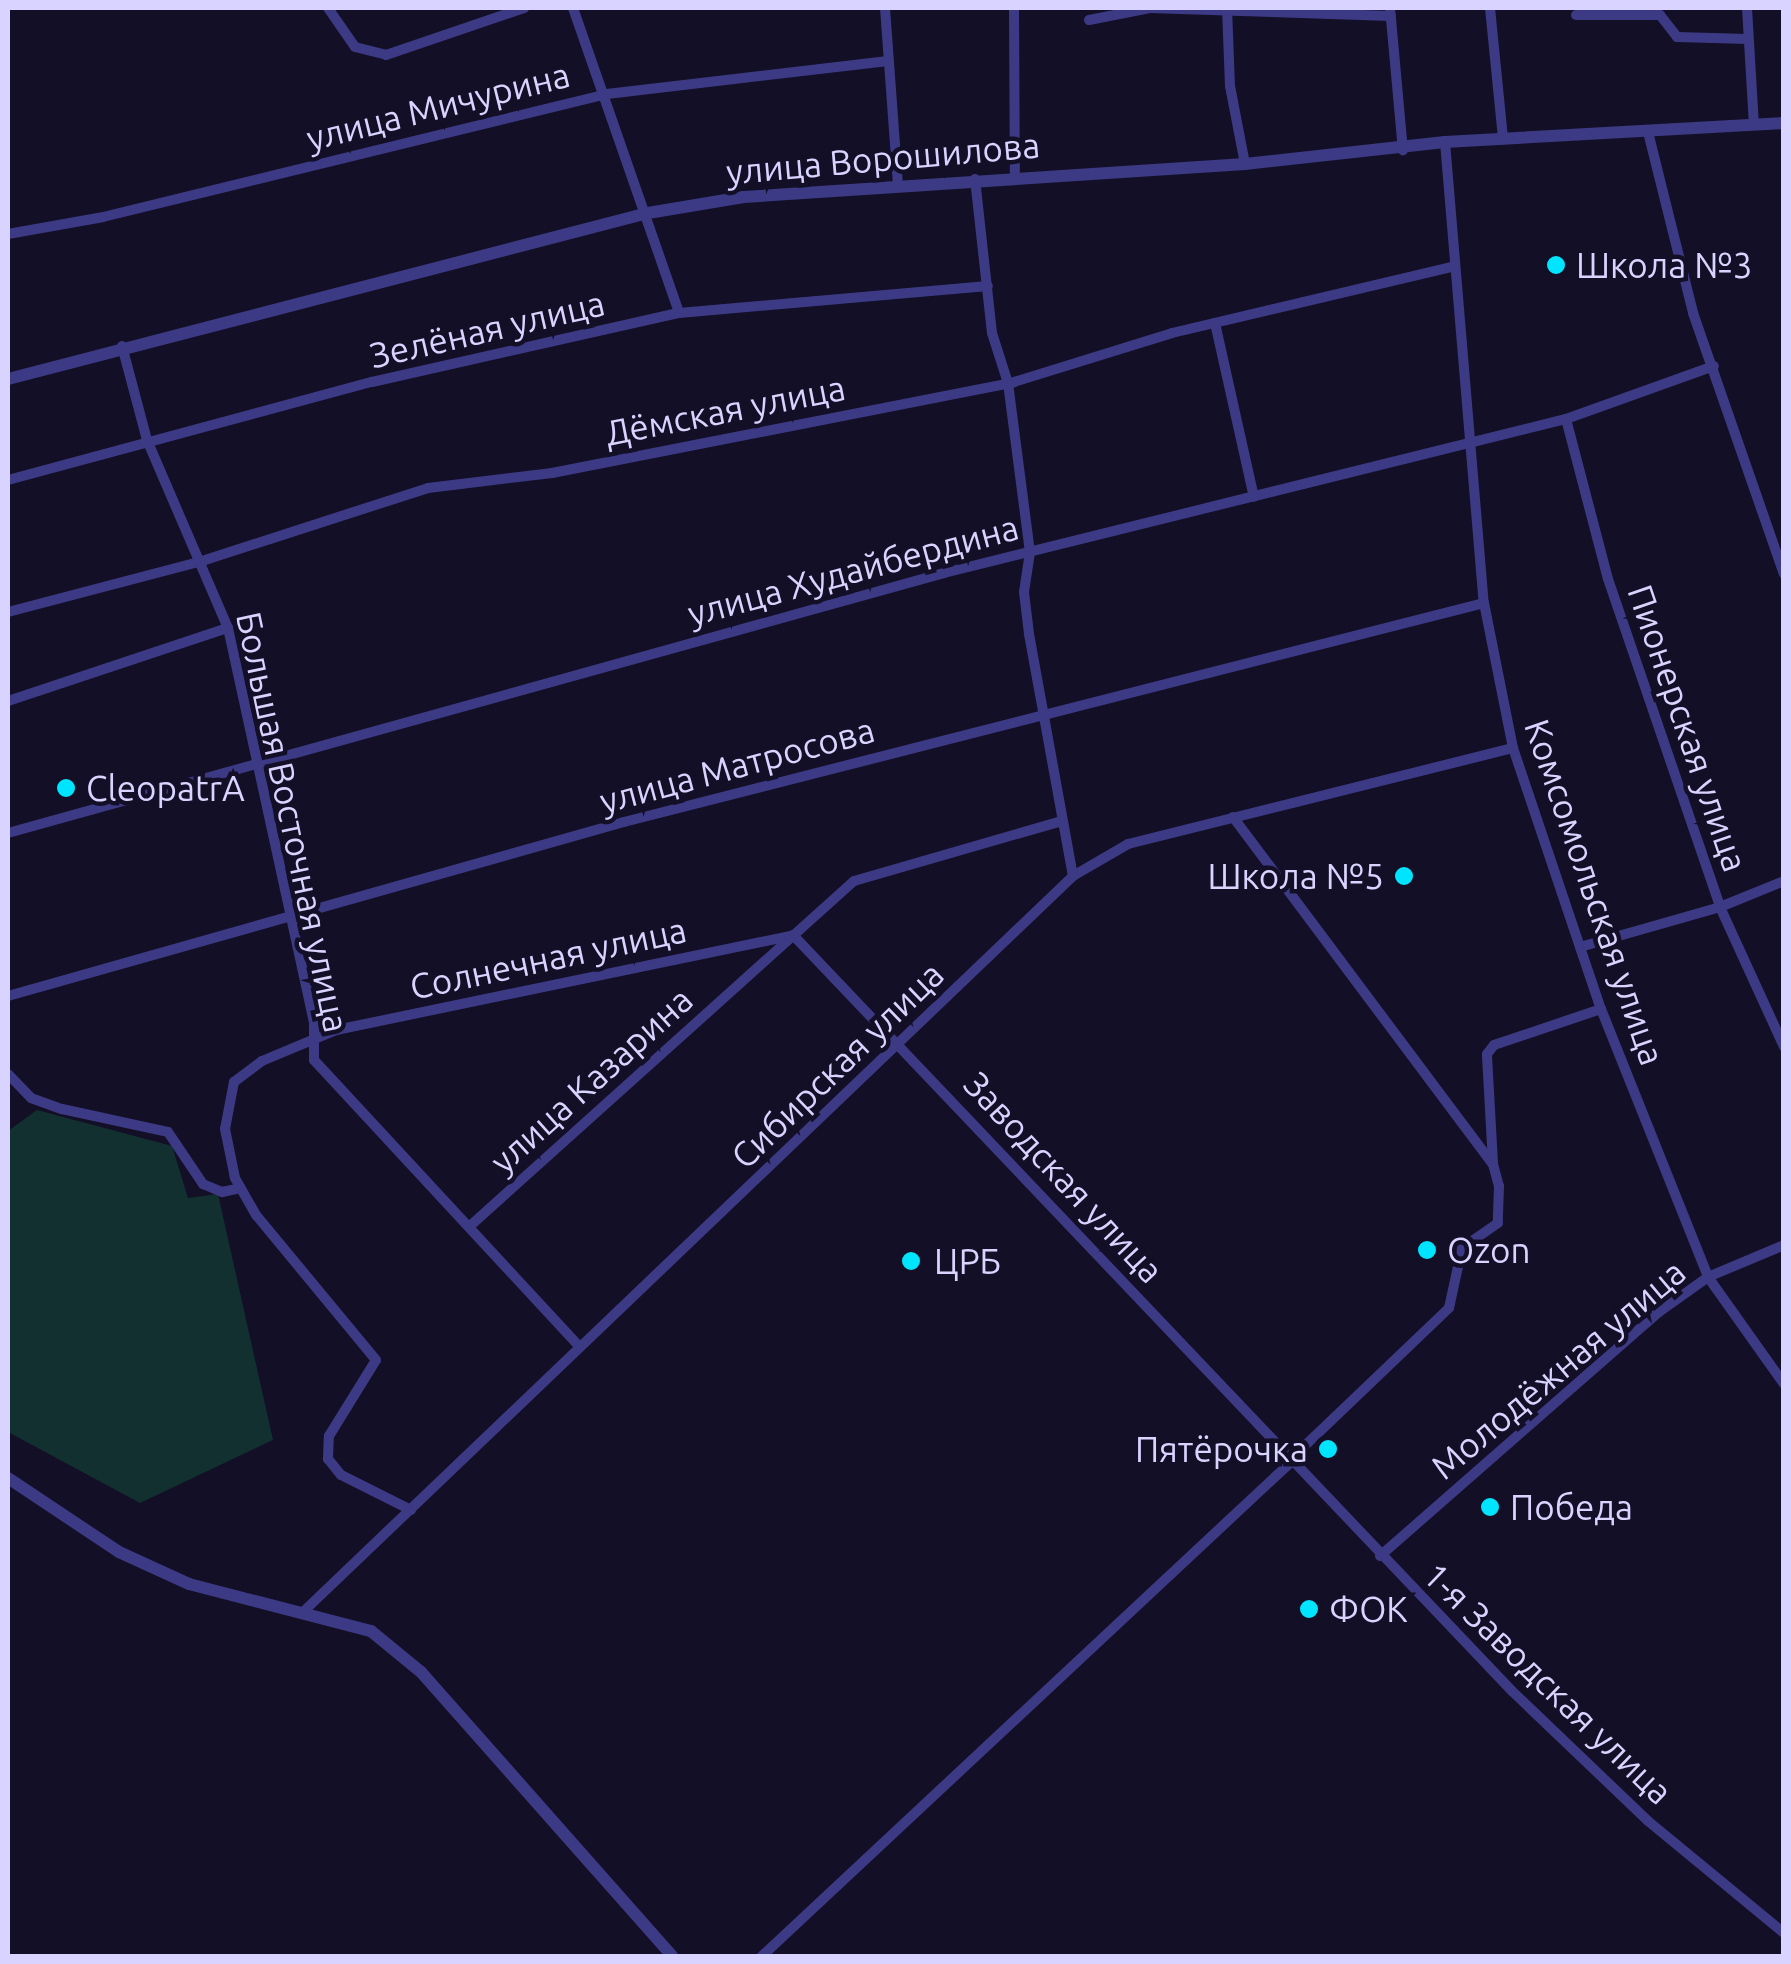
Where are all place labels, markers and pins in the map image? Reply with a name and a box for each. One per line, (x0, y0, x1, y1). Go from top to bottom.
place label: Школа №3 (1576, 244, 1753, 286)
marker: Школа №3 (1545, 254, 1567, 276)
place label: CleopatrA (86, 767, 245, 809)
marker: CleopatrA (55, 777, 77, 799)
place label: Школа №5 (1207, 855, 1384, 897)
marker: Школа №5 (1393, 865, 1415, 887)
place label: Ozon (1447, 1229, 1530, 1271)
marker: Ozon (1416, 1239, 1438, 1261)
place label: ЦРБ (934, 1240, 1001, 1282)
marker: ЦРБ (898, 1248, 924, 1274)
place label: Пятёрочка (1135, 1428, 1308, 1470)
marker: Пятёрочка (1317, 1438, 1339, 1460)
place label: Победа (1510, 1486, 1633, 1528)
marker: Победа (1479, 1496, 1501, 1518)
place label: ФОК (1329, 1588, 1408, 1630)
marker: ФОК (1298, 1598, 1320, 1620)

